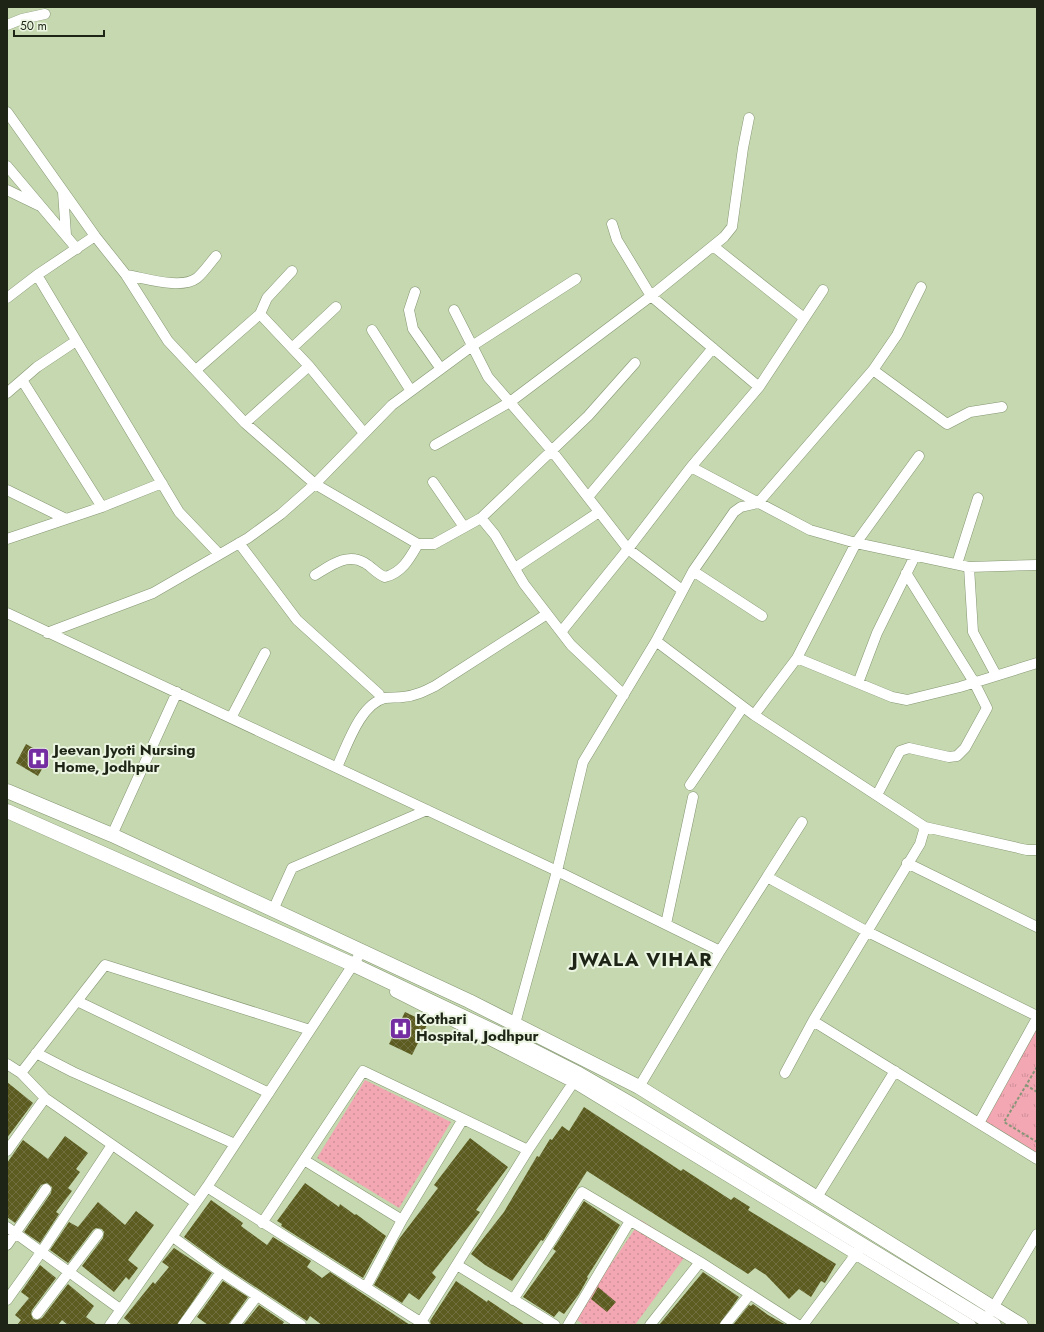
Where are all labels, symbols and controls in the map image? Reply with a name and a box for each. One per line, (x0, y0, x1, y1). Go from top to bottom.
scale bar (14, 12, 104, 38)
text: 50 m (20, 17, 47, 35)
place label: Jeevan Jyoti Nursing Home, Jodhpur (51, 739, 195, 778)
hospital icon: Jeevan Jyoti Nursing Home, Jodhpur (25, 746, 51, 772)
district label: JWALA VIHAR (567, 946, 713, 973)
place label: Kothari Hospital, Jodhpur (416, 1008, 540, 1047)
hospital icon: Kothari Hospital, Jodhpur (387, 1015, 413, 1041)

